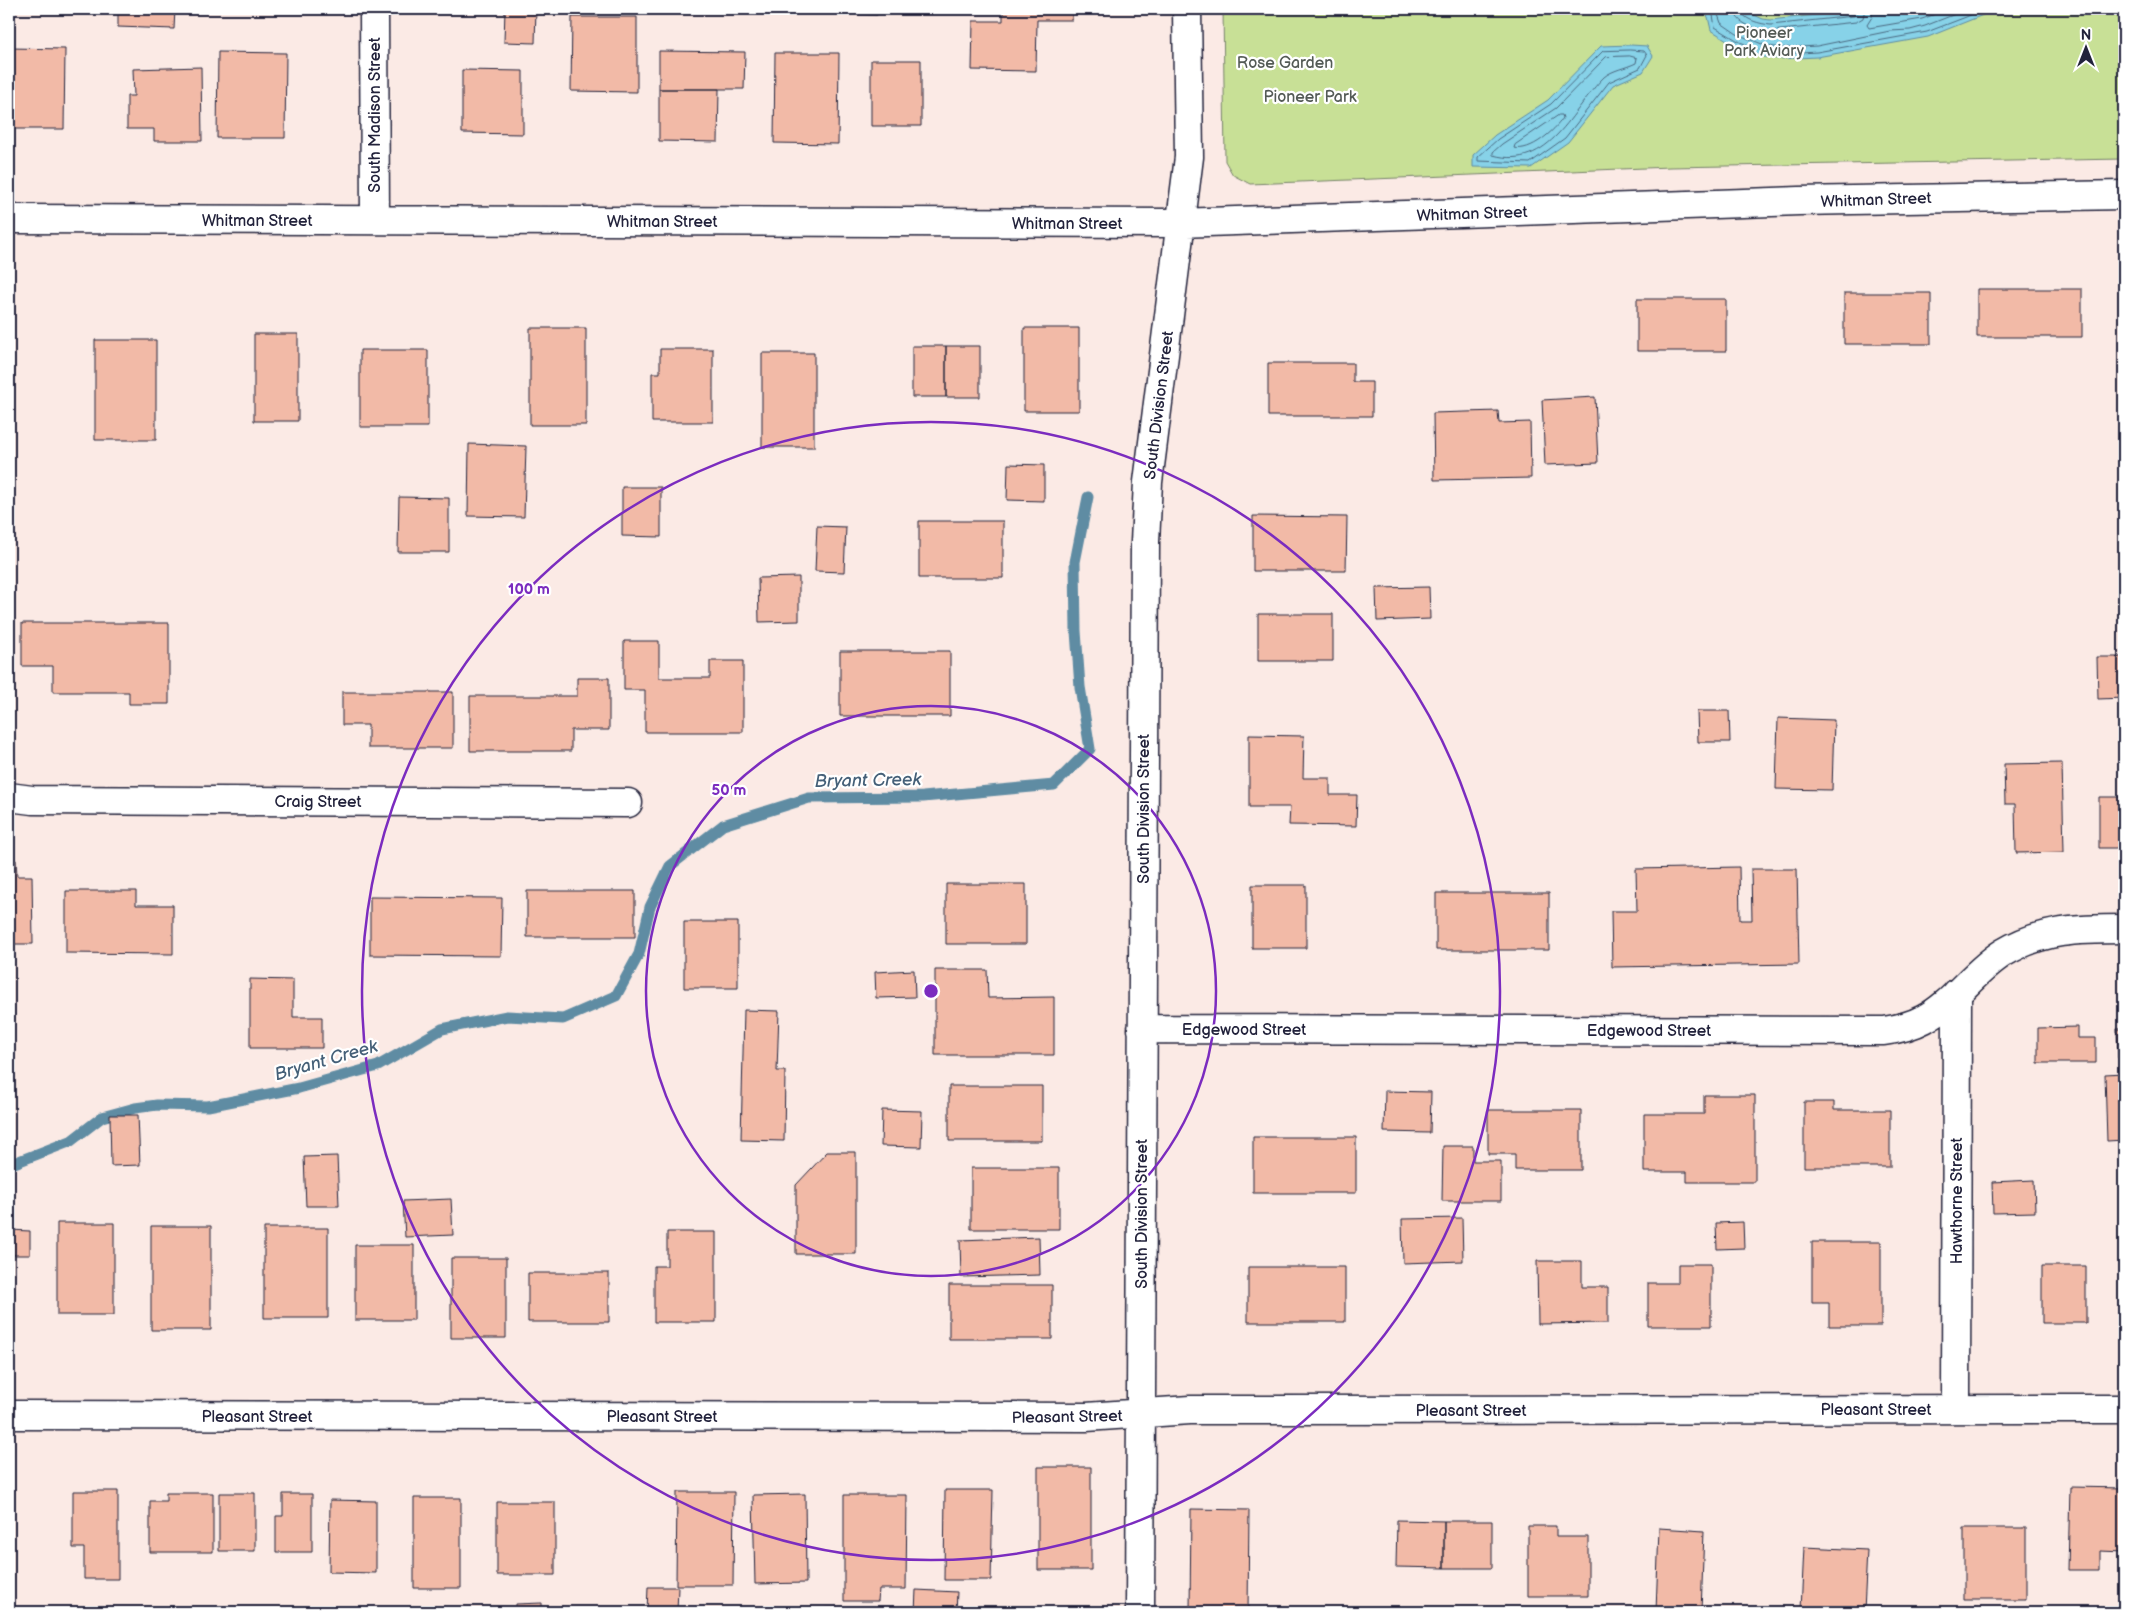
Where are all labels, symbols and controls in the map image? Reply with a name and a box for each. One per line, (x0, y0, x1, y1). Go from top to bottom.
north arrow (2060, 22, 2110, 72)
park label: Pioneer Park Aviary (1724, 24, 1805, 61)
text: N (2081, 27, 2091, 44)
street label: South Madison Street (366, 37, 385, 193)
park label: Rose Garden (1237, 54, 1333, 73)
park label: Pioneer Park (1263, 88, 1357, 107)
street label: Whitman Street (1820, 189, 1932, 212)
street label: Whitman Street (1416, 203, 1528, 226)
street label: Whitman Street (202, 212, 312, 231)
street label: Whitman Street (607, 213, 717, 232)
street label: Whitman Street (1012, 215, 1122, 234)
street label: South Division Street (1141, 330, 1178, 481)
text: 100 m (508, 580, 550, 599)
street label: South Division Street (1135, 734, 1154, 884)
water label: Bryant Creek (815, 769, 923, 792)
text: 50 m (712, 781, 747, 800)
street label: Craig Street (275, 793, 361, 812)
centre of rings (922, 982, 940, 1000)
street label: Edgewood Street (1182, 1021, 1306, 1040)
street label: Edgewood Street (1587, 1022, 1711, 1041)
water label: Bryant Creek (272, 1035, 381, 1085)
street label: Hawthorne Street (1948, 1138, 1967, 1264)
street label: South Division Street (1133, 1139, 1152, 1289)
street label: Pleasant Street (1821, 1401, 1932, 1420)
street label: Pleasant Street (1416, 1402, 1527, 1421)
street label: Pleasant Street (1011, 1407, 1123, 1428)
street label: Pleasant Street (202, 1408, 313, 1427)
street label: Pleasant Street (607, 1408, 718, 1427)

